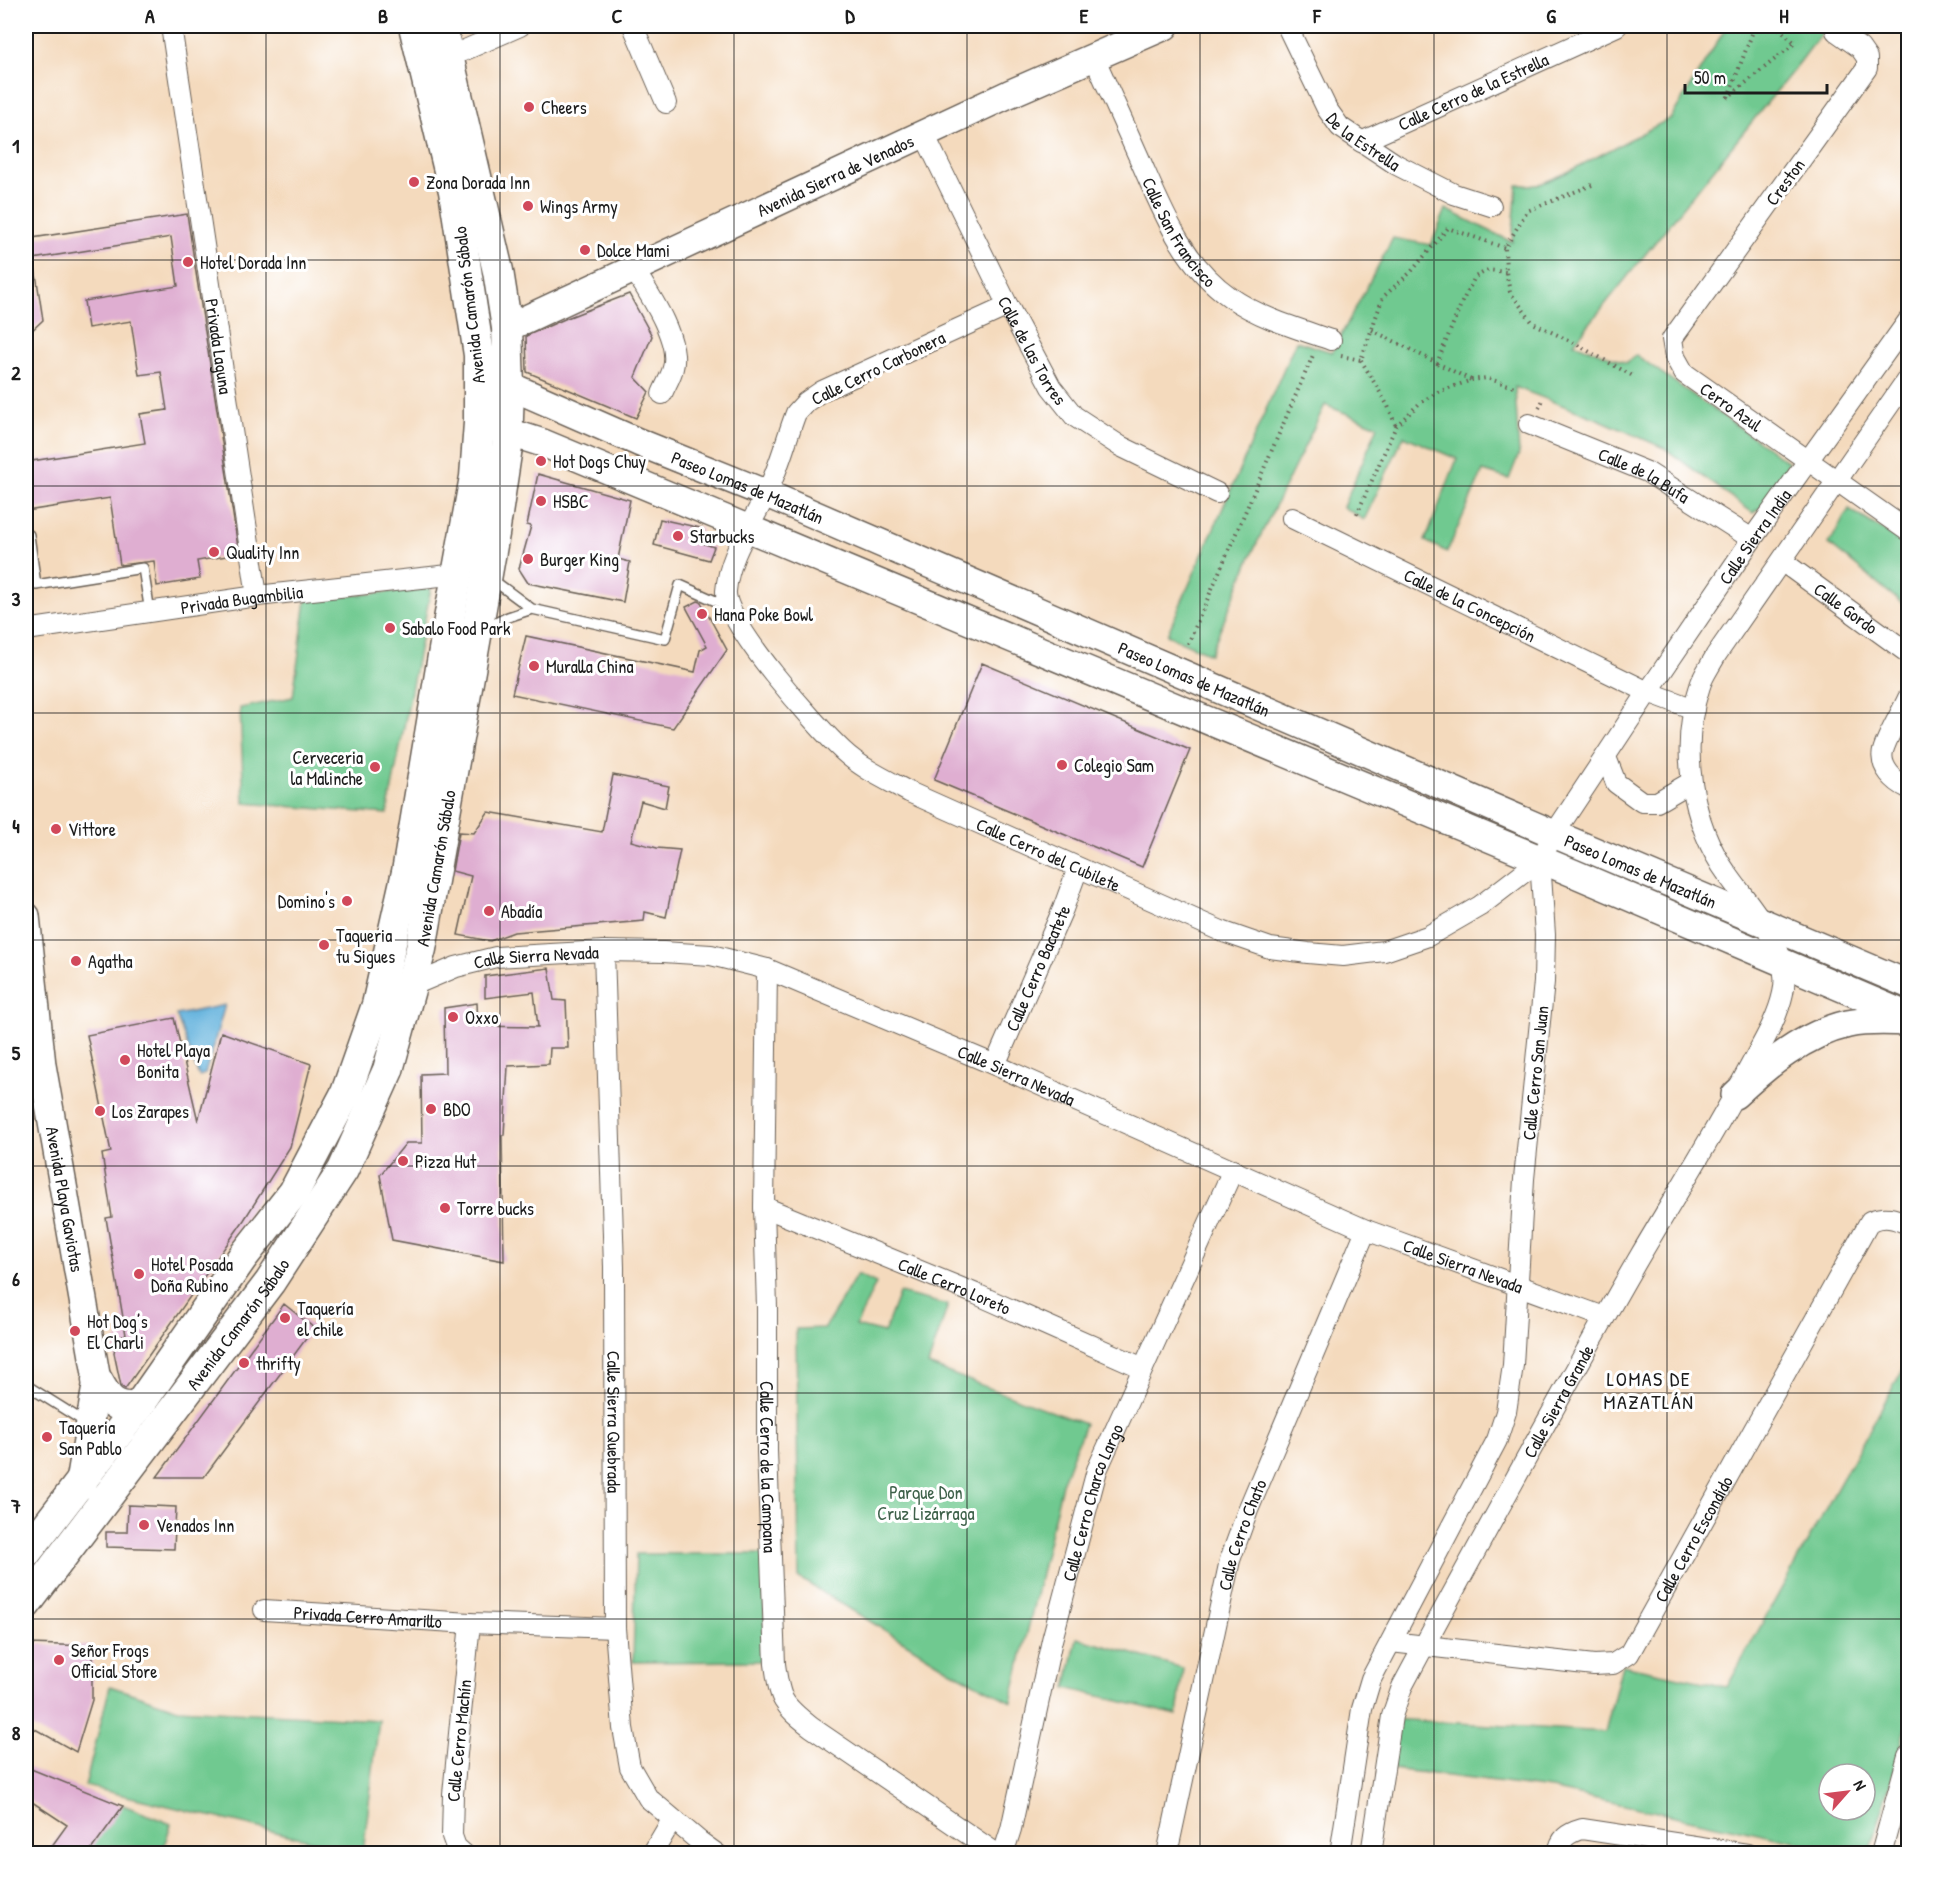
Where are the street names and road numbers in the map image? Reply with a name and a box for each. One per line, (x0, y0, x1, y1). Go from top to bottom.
street label: Calle Cerro de la Estrella (1394, 46, 1552, 136)
street label: De la Estrella (1321, 107, 1406, 177)
street label: Avenida Sierra de Venados (753, 128, 918, 222)
street label: Creston (1759, 153, 1811, 211)
street label: Calle San Francisco (1137, 173, 1222, 292)
street label: Avenida Camarón Sábalo (447, 225, 491, 385)
street label: Calle de las Torres (992, 292, 1073, 410)
street label: Privada Laguna (200, 297, 239, 396)
street label: Calle Cerro Carbonera (807, 325, 949, 411)
street label: Cerro Azul (1695, 376, 1768, 437)
street label: Calle de la Bufa (1595, 441, 1695, 509)
street label: Paseo Lomas de Mazatlán (668, 444, 828, 530)
street label: Calle Sierra India (1712, 484, 1797, 589)
street label: Calle de la Concepción (1400, 562, 1540, 648)
street label: Calle Gordo (1809, 576, 1883, 640)
street label: Privada Bugambilia (179, 579, 304, 620)
street label: Paseo Lomas de Mazatlán (1115, 635, 1274, 722)
street label: Avenida Camarón Sábalo (409, 788, 461, 948)
street label: Calle Cerro del Cubilete (972, 811, 1125, 897)
street label: Paseo Lomas de Mazatlán (1561, 827, 1721, 914)
street label: Calle Cerro Bacatete (999, 901, 1076, 1035)
street label: Calle Sierra Nevada (471, 939, 599, 975)
street label: Calle Cerro San Juan (1516, 1005, 1554, 1141)
street label: Calle Sierra Nevada (954, 1038, 1079, 1112)
street label: Avenida Playa Gaviotas (40, 1124, 90, 1274)
street label: Calle Sierra Nevada (1400, 1232, 1527, 1299)
street label: Calle Cerro Loreto (894, 1251, 1015, 1320)
street label: Avenida Camarón Sábalo (180, 1253, 295, 1395)
street label: Calle Sierra Grande (1517, 1340, 1599, 1462)
street label: Calle Sierra Quebrada (602, 1351, 627, 1493)
street label: Calle Cerro de la Campana (754, 1381, 783, 1553)
street label: Calle Cerro Charco Largo (1056, 1420, 1129, 1584)
street label: Calle Cerro Escondido (1648, 1471, 1738, 1607)
street label: Calle Cerro Chato (1211, 1475, 1272, 1593)
street label: Privada Cerro Amarillo (293, 1599, 443, 1634)
street label: Calle Cerro Machín (440, 1678, 477, 1802)

